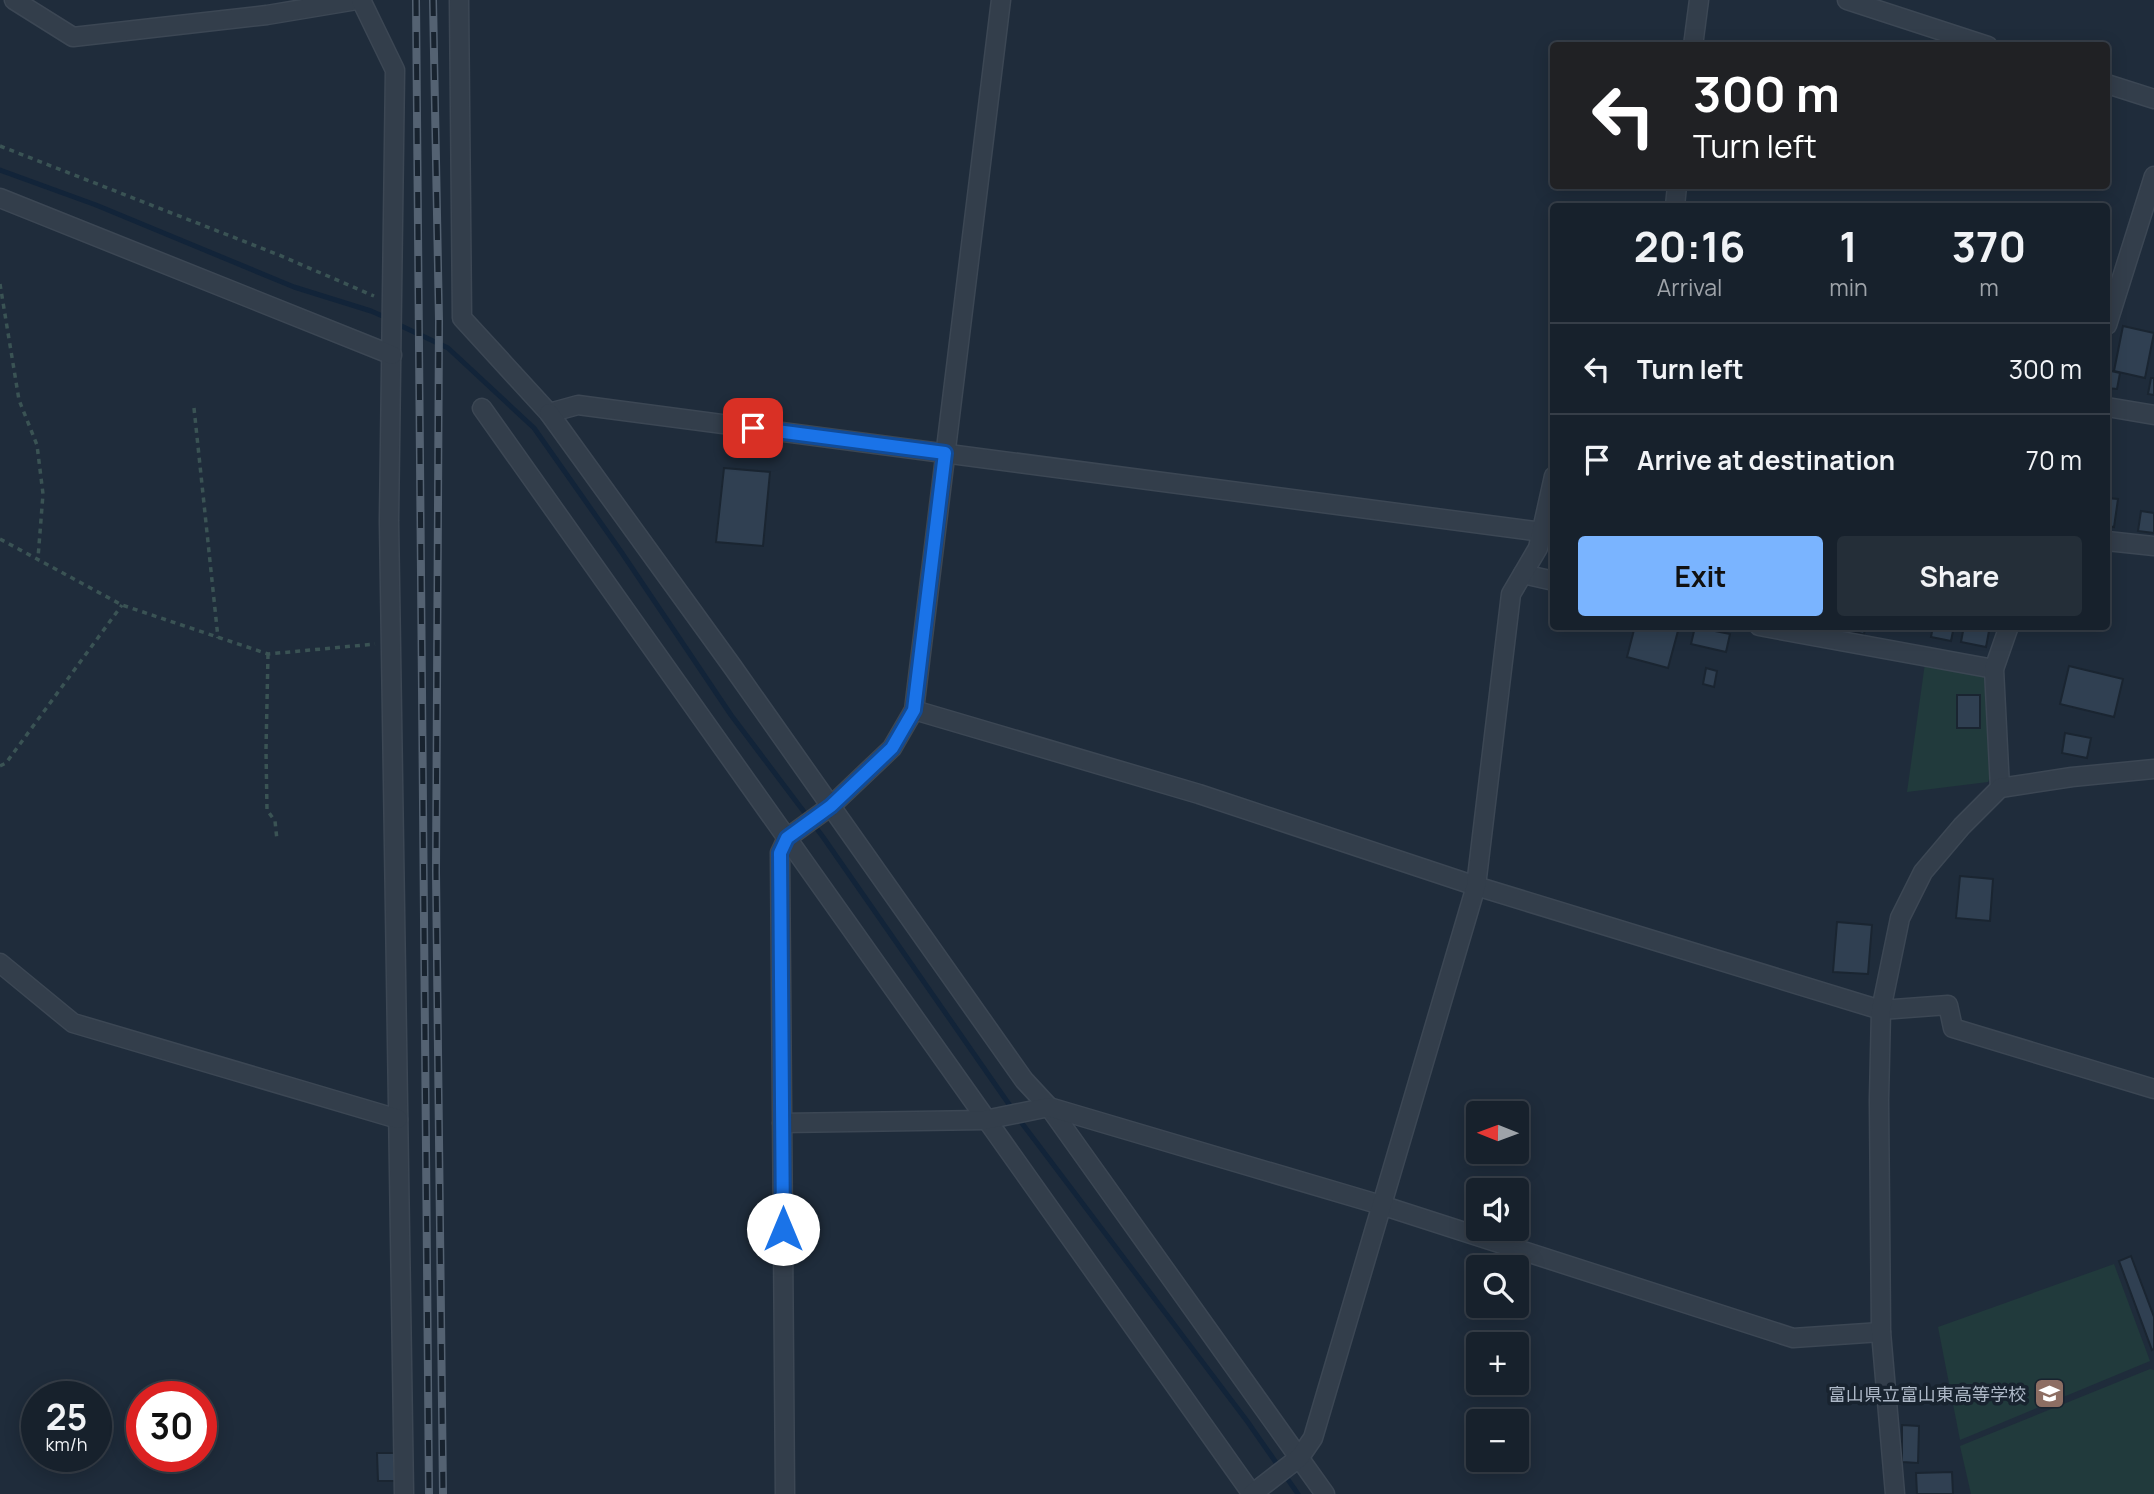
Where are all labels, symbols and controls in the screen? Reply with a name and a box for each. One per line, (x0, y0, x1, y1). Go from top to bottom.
text: 300 m (1693, 60, 1840, 127)
icon: left (1578, 70, 1669, 161)
text: Turn left (1693, 124, 1817, 168)
text: 20:16 (1634, 217, 1745, 275)
text: 1 (1839, 217, 1858, 275)
text: 370 (1952, 217, 2026, 275)
text: Arrival (1657, 271, 1722, 303)
text: min (1829, 271, 1868, 303)
text: m (1979, 271, 1999, 303)
icon: left (1578, 350, 1616, 388)
text: Turn left (1637, 351, 1744, 387)
text: 300 m (2009, 351, 2082, 387)
pin (723, 398, 783, 458)
icon: arrive (734, 409, 772, 447)
icon: arrive (1578, 441, 1616, 479)
text: Arrive at destination (1637, 442, 1895, 478)
text: 70 m (2026, 442, 2082, 478)
button: Exit (1578, 536, 1823, 616)
button: Share (1837, 536, 2082, 616)
north arrow (1466, 1101, 1530, 1164)
map controls (1466, 1101, 1529, 1472)
button: sound (1466, 1178, 1529, 1241)
position arrow (746, 1192, 820, 1266)
button: search (1466, 1255, 1529, 1318)
button: + (1466, 1332, 1529, 1395)
school or university icon: 富山県立富山東高等学校 (2032, 1377, 2066, 1411)
speed limit sign: 30 (126, 1381, 217, 1472)
place label: 富山県立富山東高等学校 (1828, 1382, 2026, 1406)
text: 25 (46, 1393, 87, 1441)
button: − (1466, 1409, 1529, 1472)
text: km/h (46, 1432, 87, 1456)

